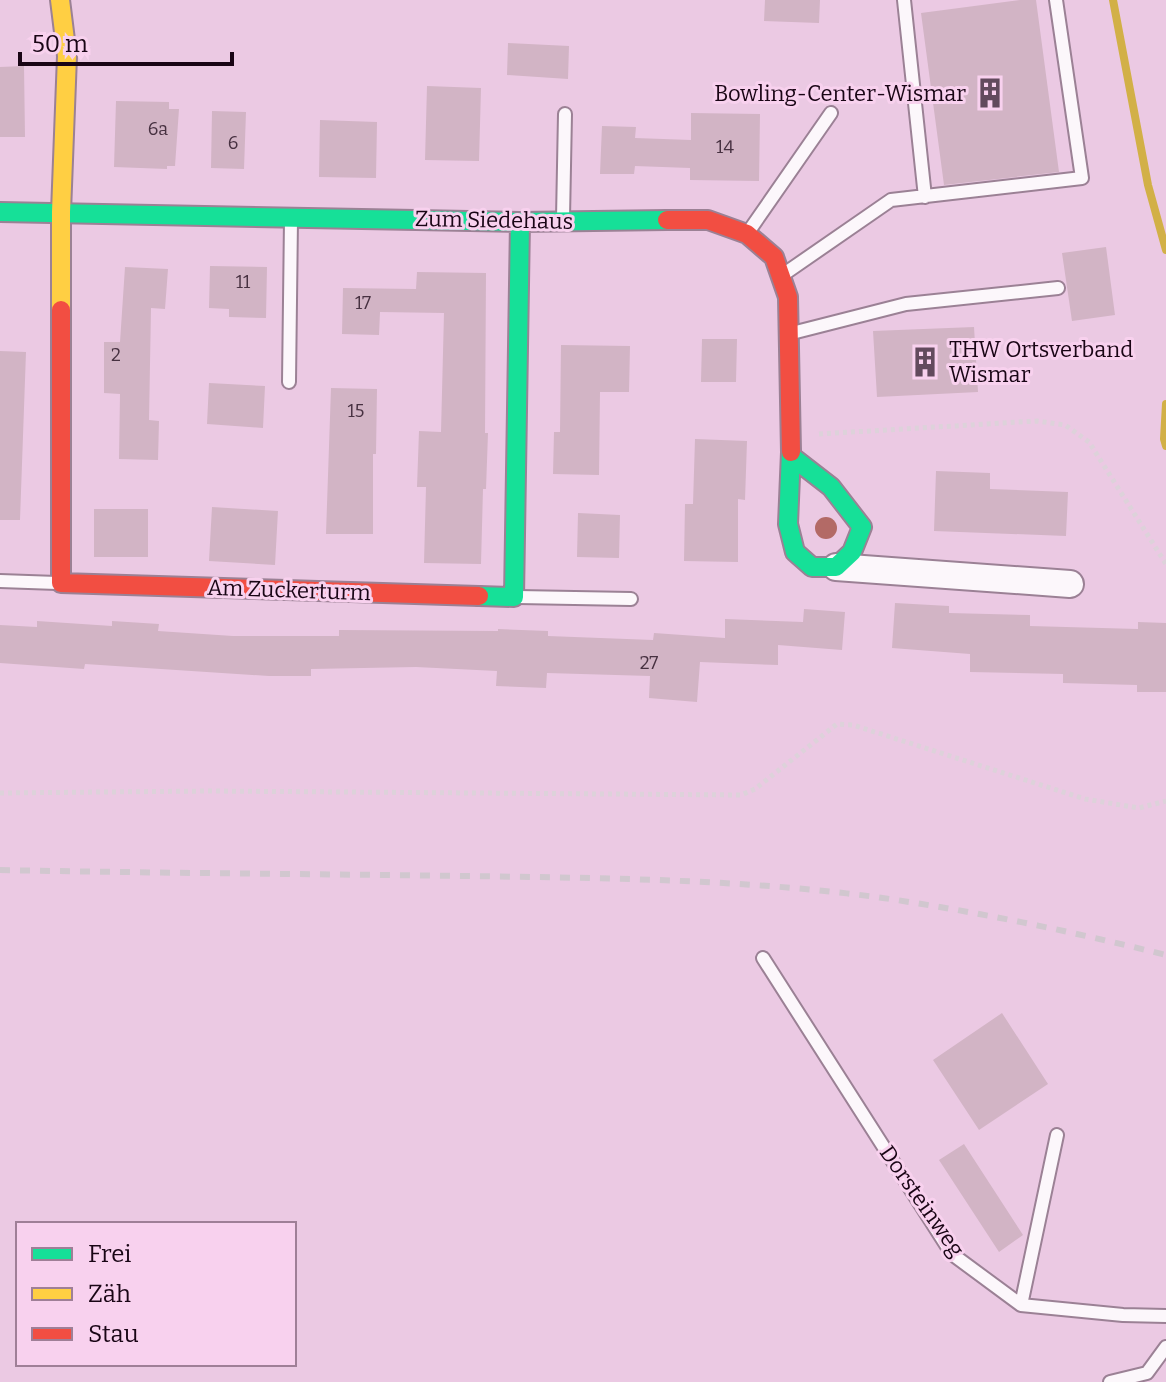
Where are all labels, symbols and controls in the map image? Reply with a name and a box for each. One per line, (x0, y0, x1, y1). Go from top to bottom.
scale bar (20, 16, 232, 66)
text: 50 m (32, 30, 88, 58)
building icon: Bowling-Center-Wismar (973, 76, 1007, 110)
place label: Bowling-Center-Wismar (714, 80, 966, 107)
house number: 6a (148, 118, 168, 140)
house number: 6 (228, 132, 238, 154)
house number: 14 (716, 136, 734, 158)
street label: Zum Siedehaus (415, 205, 573, 235)
house number: 11 (236, 271, 251, 293)
house number: 17 (355, 292, 371, 314)
place label: THW Ortsverband Wismar (949, 336, 1133, 388)
house number: 2 (111, 344, 121, 366)
building icon: THW Ortsverband Wismar (908, 345, 942, 379)
house number: 15 (348, 400, 364, 422)
street label: Am Zuckerturm (207, 574, 371, 606)
house number: 27 (640, 652, 658, 674)
street label: Dorsteinweg (874, 1140, 970, 1262)
legend (16, 1222, 296, 1366)
text: Frei (88, 1240, 131, 1268)
text: Zäh (88, 1280, 131, 1308)
text: Stau (88, 1320, 139, 1348)

